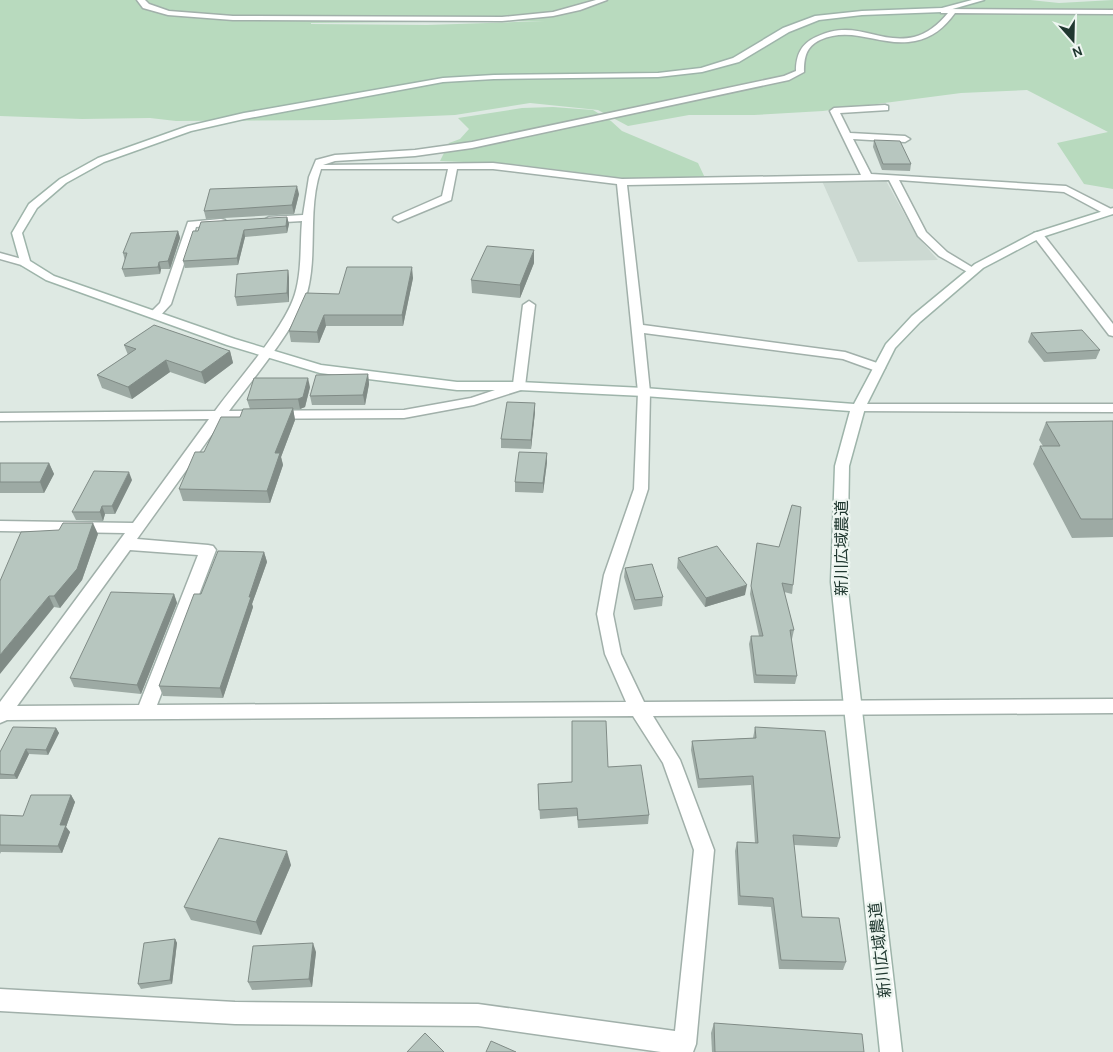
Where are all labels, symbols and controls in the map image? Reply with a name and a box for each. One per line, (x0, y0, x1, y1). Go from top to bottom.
north arrow (1048, 15, 1098, 65)
text: N (1070, 42, 1085, 61)
street label: 新川広域農道 (832, 500, 851, 596)
street label: 新川広域農道 (866, 901, 894, 999)

